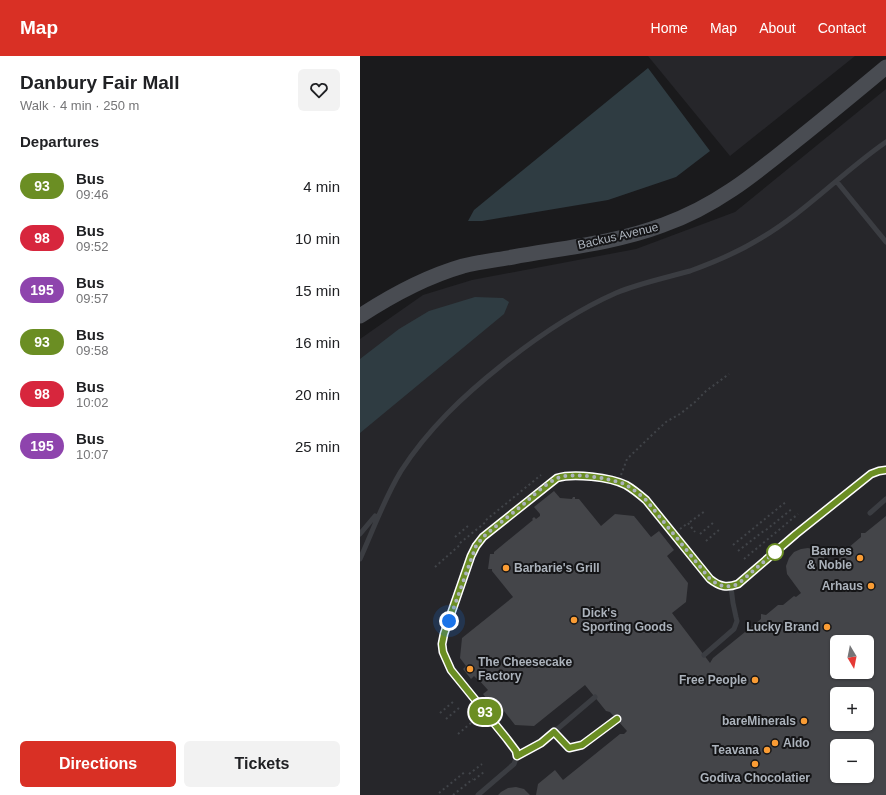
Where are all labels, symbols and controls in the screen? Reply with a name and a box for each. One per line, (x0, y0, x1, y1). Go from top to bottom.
text: Map (20, 17, 58, 38)
text: Home (651, 20, 688, 36)
text: Map (710, 20, 737, 36)
text: About (759, 20, 796, 36)
text: Contact (818, 20, 866, 36)
button: heart (298, 69, 340, 111)
text: Danbury Fair Mall (20, 72, 179, 93)
text: Walk · 4 min · 250 m (20, 98, 139, 113)
text: Departures (20, 133, 99, 150)
text: Bus (76, 170, 104, 187)
text: 93 (34, 178, 50, 194)
text: 4 min (303, 178, 340, 195)
text: 09:46 (76, 187, 109, 202)
street label: Backus Avenue (576, 220, 660, 252)
text: Bus (76, 222, 104, 239)
text: 98 (34, 230, 50, 246)
text: 10 min (295, 230, 340, 247)
text: 09:52 (76, 239, 109, 254)
text: Bus (76, 274, 104, 291)
text: 195 (30, 282, 54, 298)
text: 15 min (295, 282, 340, 299)
text: 09:57 (76, 291, 109, 306)
text: Bus (76, 326, 104, 343)
text: 93 (34, 334, 50, 350)
text: 16 min (295, 334, 340, 351)
text: 09:58 (76, 343, 109, 358)
text: Bus (76, 378, 104, 395)
text: 98 (34, 386, 50, 402)
text: 20 min (295, 386, 340, 403)
text: 10:02 (76, 395, 109, 410)
text: Bus (76, 430, 104, 447)
text: 195 (30, 438, 54, 454)
text: 25 min (295, 438, 340, 455)
text: 10:07 (76, 447, 109, 462)
unlabelled marker (766, 543, 784, 561)
place label: Barnes & Noble (807, 544, 852, 572)
marker: Barnes & Noble (855, 553, 865, 563)
place label: Barbarie's Grill (514, 561, 600, 575)
marker: Barbarie's Grill (501, 563, 511, 573)
place label: Arhaus (822, 579, 863, 593)
marker: Arhaus (866, 581, 876, 591)
place label: Dick's Sporting Goods (582, 606, 673, 634)
your location (439, 611, 459, 631)
marker: Dick's Sporting Goods (569, 615, 579, 625)
place label: Lucky Brand (746, 620, 819, 634)
marker: Lucky Brand (822, 622, 832, 632)
north arrow (830, 635, 874, 679)
map controls (830, 635, 874, 783)
place label: The Cheesecake Factory (478, 655, 572, 683)
marker: The Cheesecake Factory (465, 664, 475, 674)
place label: Free People (679, 673, 747, 687)
marker: Free People (750, 675, 760, 685)
button: + (830, 687, 874, 731)
line badge: 93 (467, 699, 503, 725)
text: 93 (477, 704, 493, 720)
place label: bareMinerals (722, 714, 796, 728)
marker: bareMinerals (799, 716, 809, 726)
place label: Aldo (783, 736, 810, 750)
marker: Aldo (770, 738, 780, 748)
button: − (830, 739, 874, 783)
button: Directions (20, 741, 176, 787)
button: Tickets (184, 741, 340, 787)
place label: Teavana (712, 743, 759, 757)
marker: Teavana (762, 745, 772, 755)
marker: Godiva Chocolatier (750, 759, 760, 769)
place label: Godiva Chocolatier (700, 771, 810, 785)

